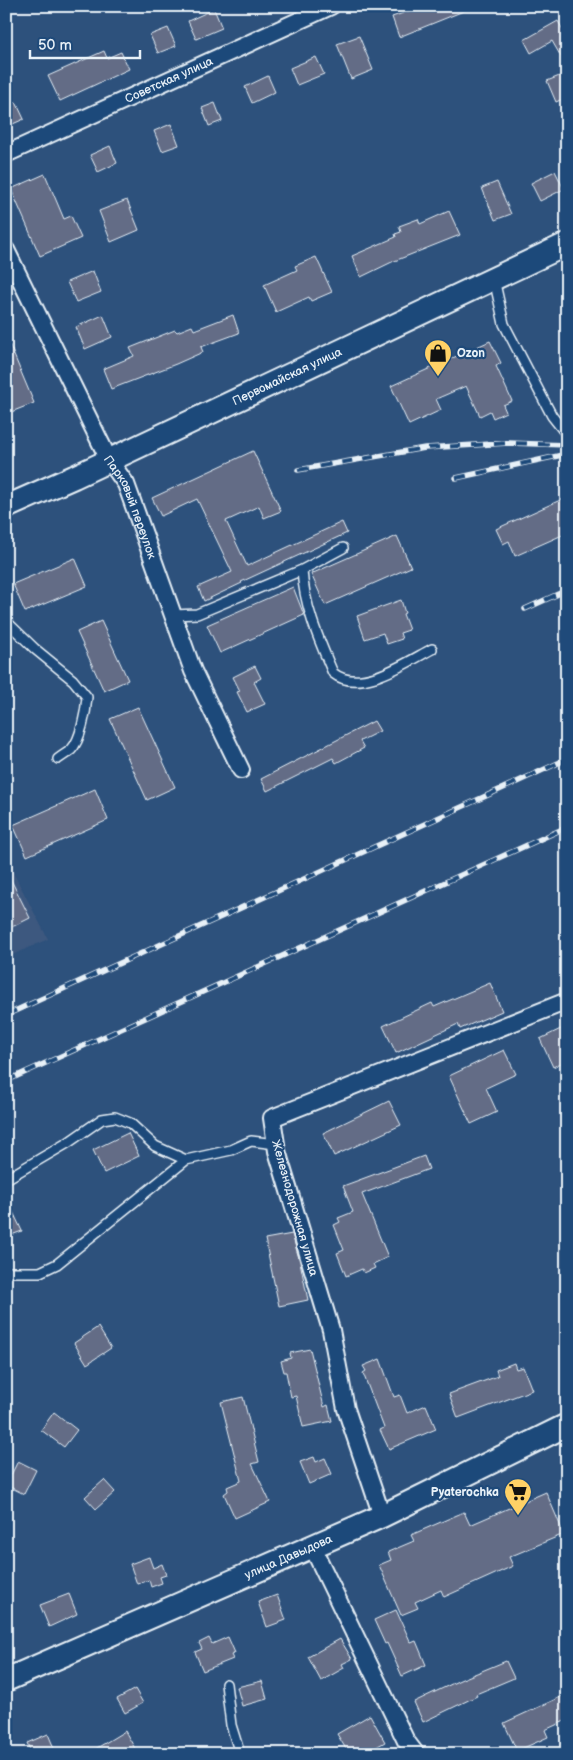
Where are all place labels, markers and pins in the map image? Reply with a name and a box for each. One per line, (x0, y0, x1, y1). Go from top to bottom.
shop icon: Ozon (423, 338, 453, 377)
place label: Ozon (457, 346, 485, 361)
supermarket icon: Pyaterochka (503, 1477, 533, 1516)
place label: Pyaterochka (431, 1485, 499, 1500)

